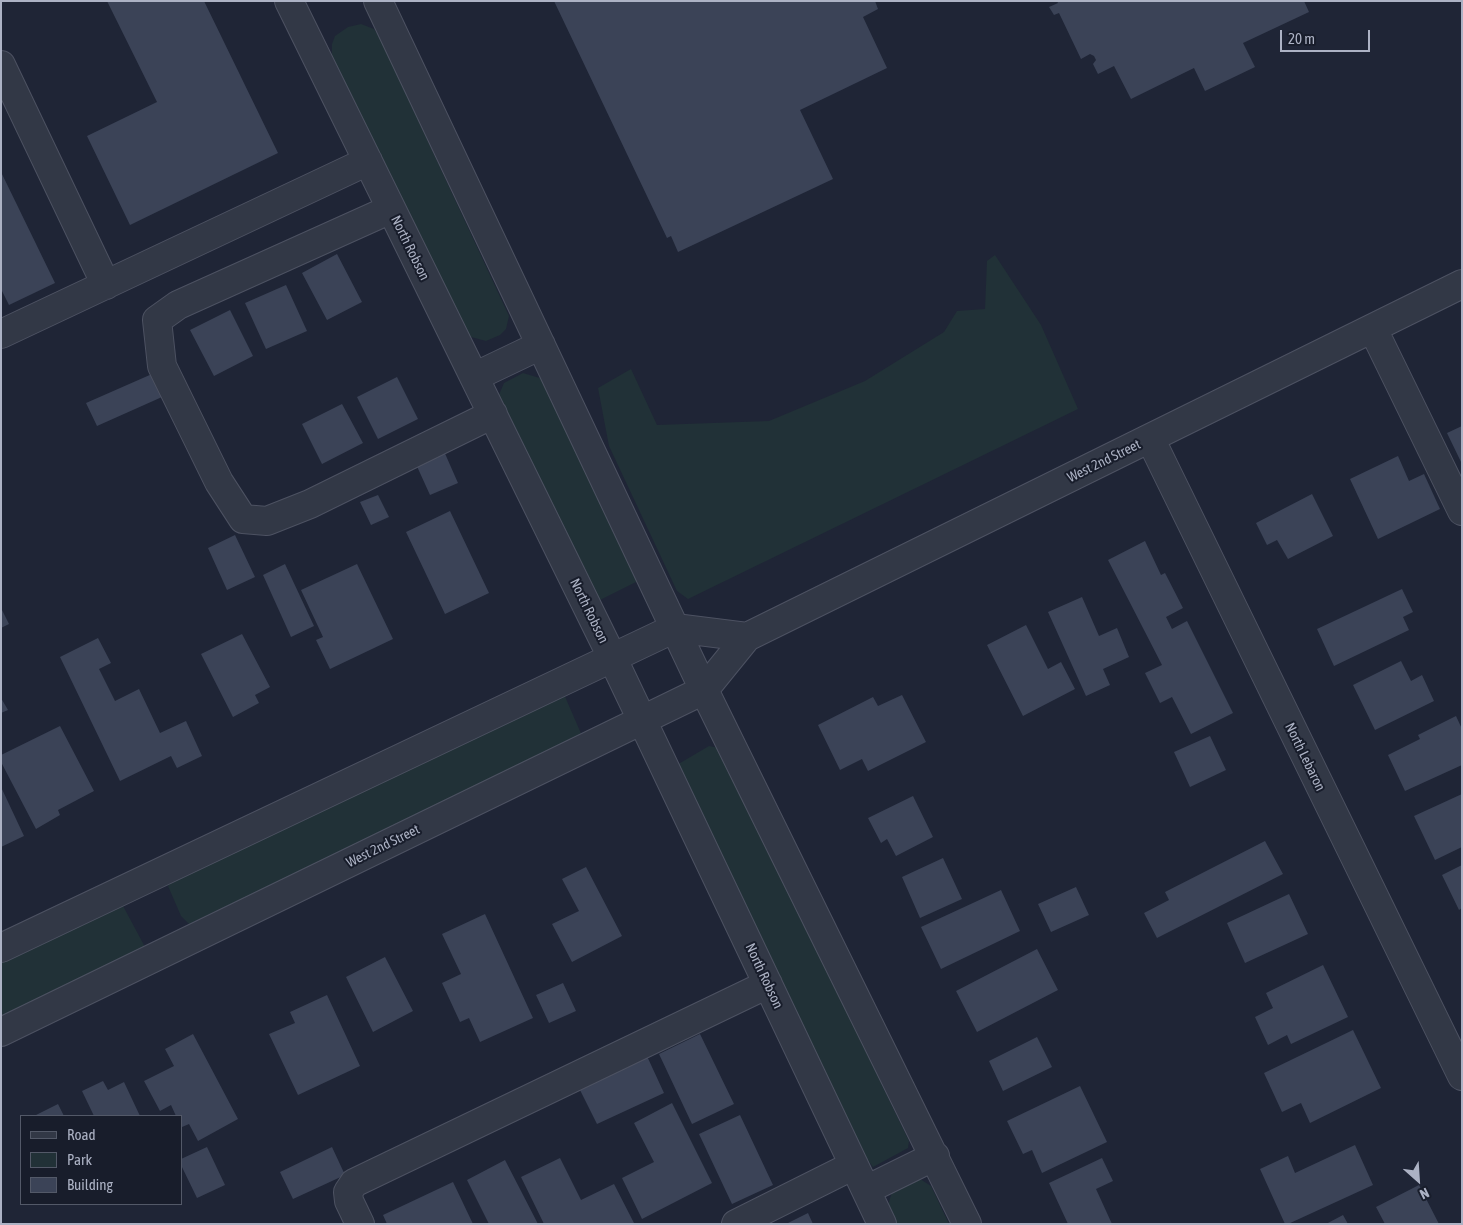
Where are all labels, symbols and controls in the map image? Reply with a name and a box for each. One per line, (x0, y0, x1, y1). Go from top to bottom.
scale bar (1283, 20, 1373, 52)
text: 20 m (1288, 30, 1315, 47)
street label: North Robson (387, 213, 433, 283)
street label: West 2nd Street (1065, 436, 1143, 486)
street label: North Robson (566, 576, 612, 646)
street label: North Lebaron (1281, 720, 1329, 794)
street label: West 2nd Street (344, 821, 422, 871)
street label: North Robson (742, 941, 786, 1011)
legend (20, 1115, 182, 1205)
text: Road (67, 1126, 96, 1143)
text: Park (67, 1151, 92, 1168)
north arrow (1393, 1155, 1443, 1205)
text: Building (67, 1176, 113, 1193)
text: N (1417, 1184, 1432, 1202)

